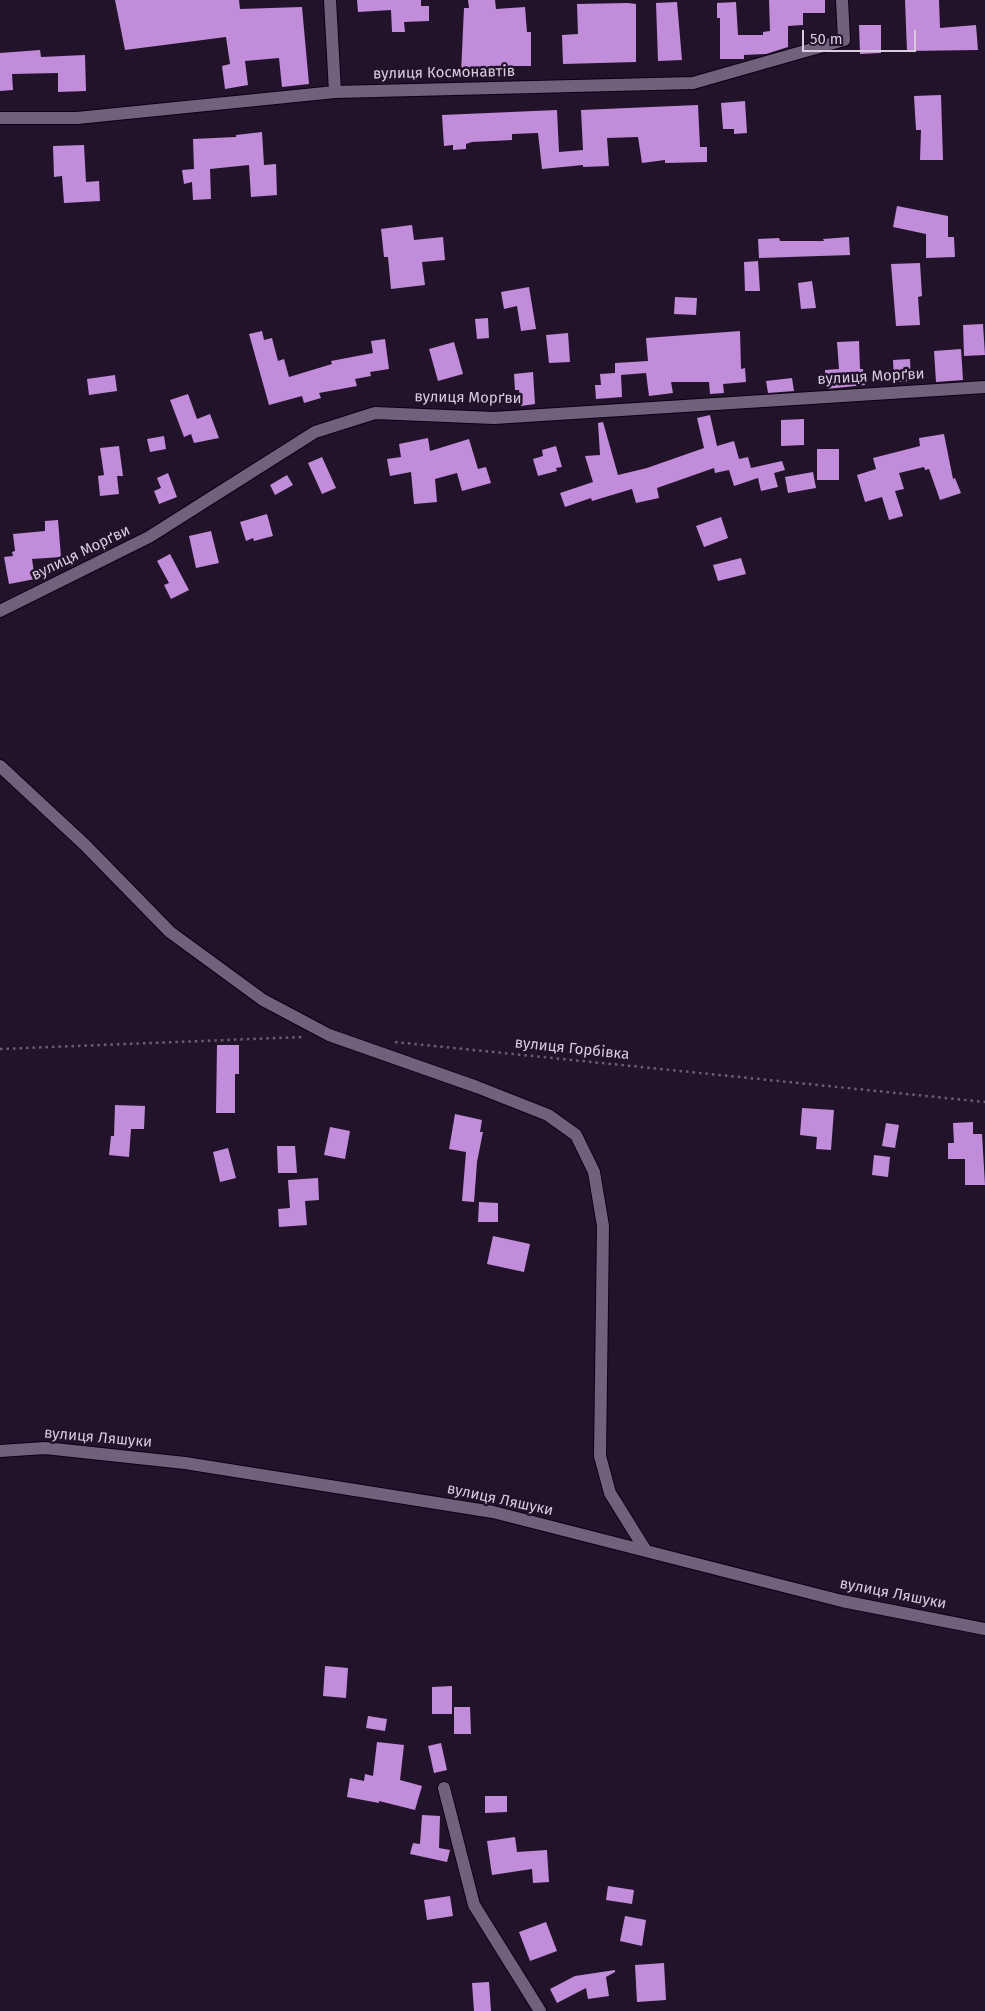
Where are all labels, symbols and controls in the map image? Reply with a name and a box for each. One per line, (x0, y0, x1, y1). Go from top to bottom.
scale bar (805, 20, 919, 52)
text: 50 m (810, 30, 843, 48)
street label: вулиця Космонавтів (373, 63, 515, 83)
street label: вулиця Морґви (817, 365, 925, 389)
street label: вулиця Морґви (414, 388, 522, 408)
street label: вулиця Морґви (29, 521, 133, 585)
street label: вулиця Горбівка (514, 1034, 630, 1064)
street label: вулиця Ляшуки (43, 1424, 153, 1452)
street label: вулиця Ляшуки (445, 1480, 555, 1520)
street label: вулиця Ляшуки (838, 1575, 948, 1613)

